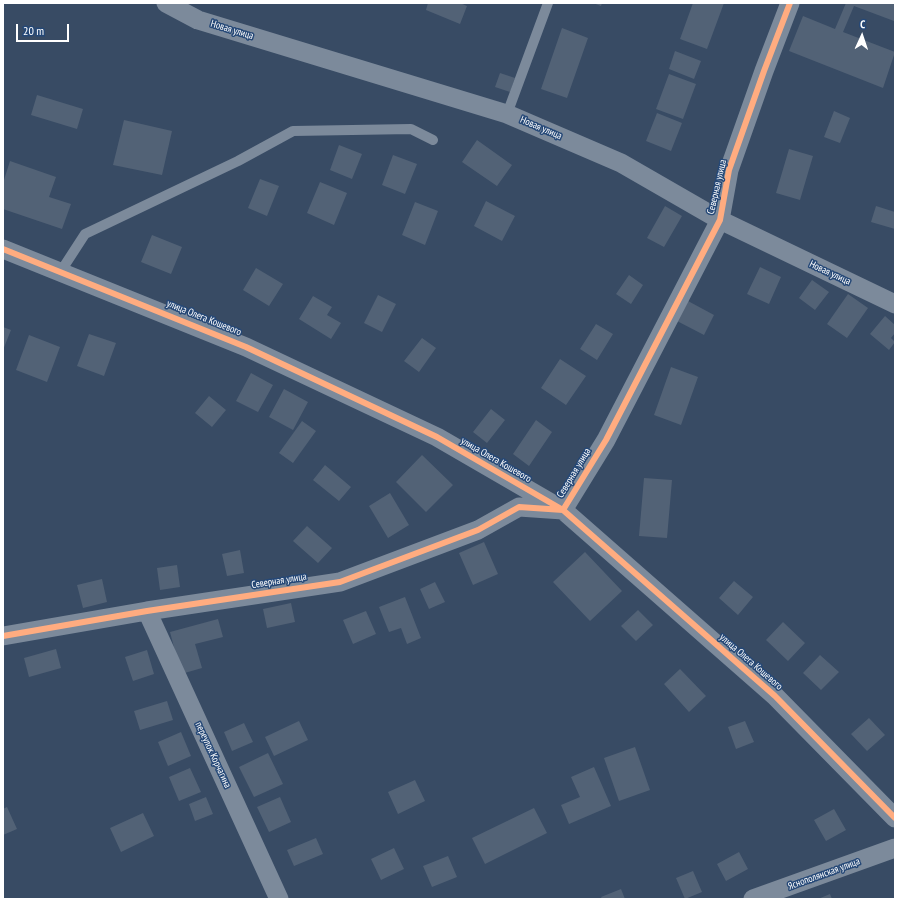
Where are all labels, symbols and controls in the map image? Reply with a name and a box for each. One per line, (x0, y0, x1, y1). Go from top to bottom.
scale bar (18, 16, 71, 42)
north arrow (842, 16, 882, 56)
text: С (860, 17, 866, 31)
street label: Новая улица (209, 18, 255, 42)
text: 20 m (23, 23, 44, 38)
street label: Новая улица (518, 114, 564, 142)
street label: Северная улица (705, 158, 729, 216)
street label: Новая улица (807, 258, 853, 288)
street label: улица Олега Кошевого (165, 298, 243, 338)
street label: улица Олега Кошевого (459, 435, 533, 485)
street label: Северная улица (554, 446, 594, 500)
street label: Северная улица (251, 571, 307, 591)
street label: улица Олега Кошевого (717, 631, 785, 693)
street label: переулок Корчагина (192, 720, 234, 790)
street label: Яснополянская улица (786, 855, 862, 893)

